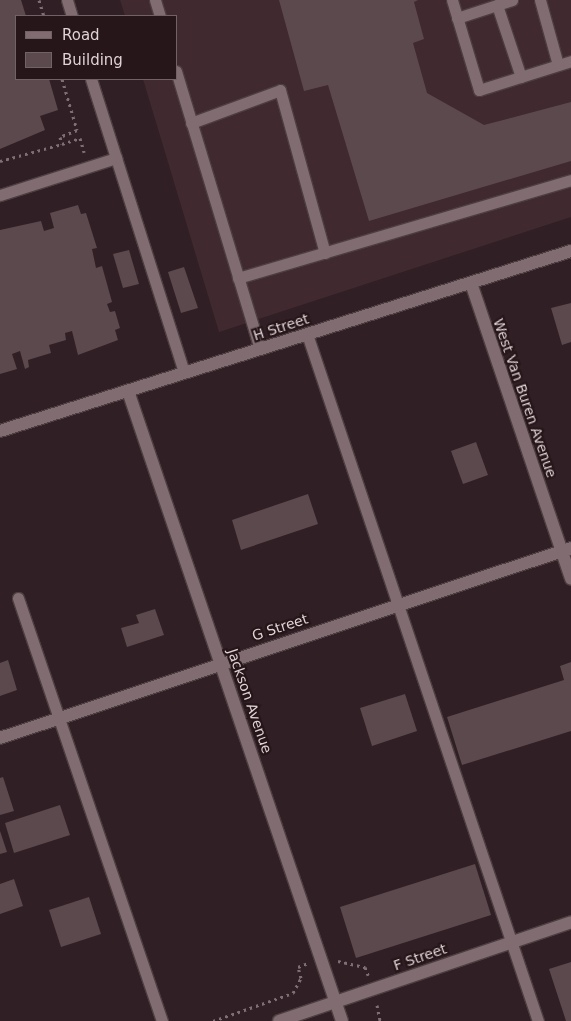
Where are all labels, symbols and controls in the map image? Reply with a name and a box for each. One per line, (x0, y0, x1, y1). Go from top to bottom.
legend (15, 15, 178, 80)
text: Road (62, 26, 100, 44)
text: Building (62, 51, 123, 69)
street label: H Street (251, 310, 311, 344)
street label: West Van Buren Avenue (490, 316, 560, 480)
street label: G Street (250, 610, 310, 644)
street label: Jackson Avenue (224, 646, 276, 756)
street label: F Street (391, 940, 449, 974)

